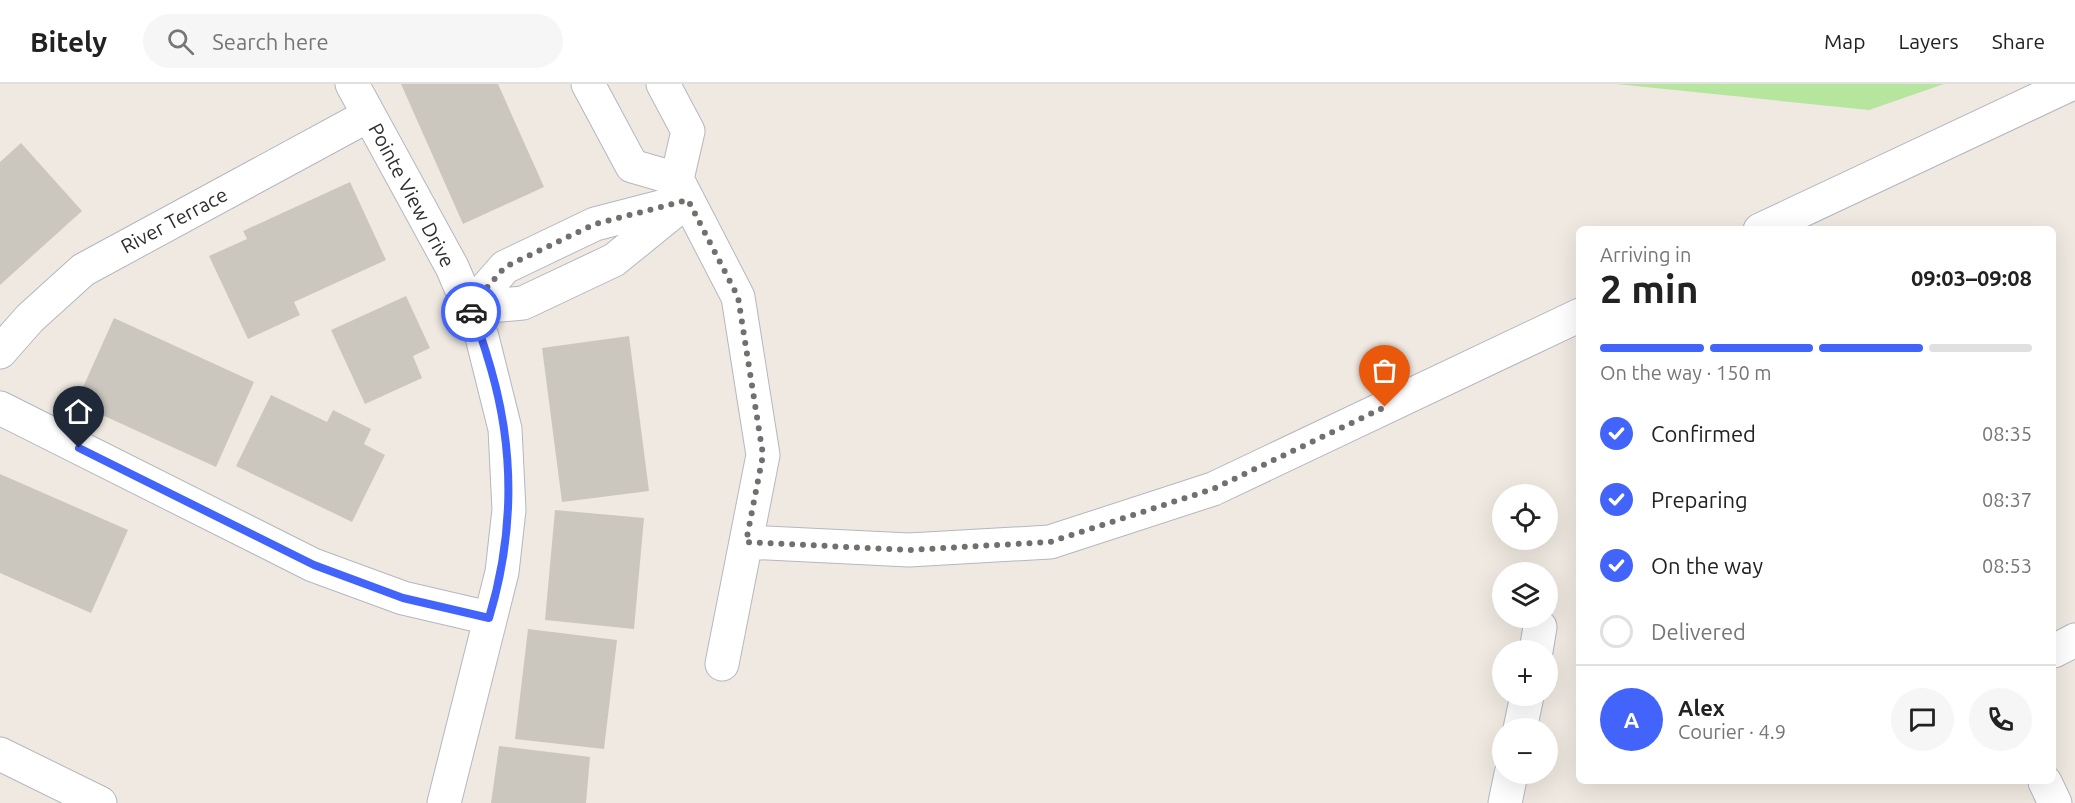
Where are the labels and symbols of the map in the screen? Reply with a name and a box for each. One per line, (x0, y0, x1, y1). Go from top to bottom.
street label: Pointe View Drive (364, 119, 460, 271)
street label: River Terrace (117, 182, 231, 258)
courier (441, 282, 501, 342)
pin (1359, 345, 1410, 407)
pin (53, 386, 104, 448)

